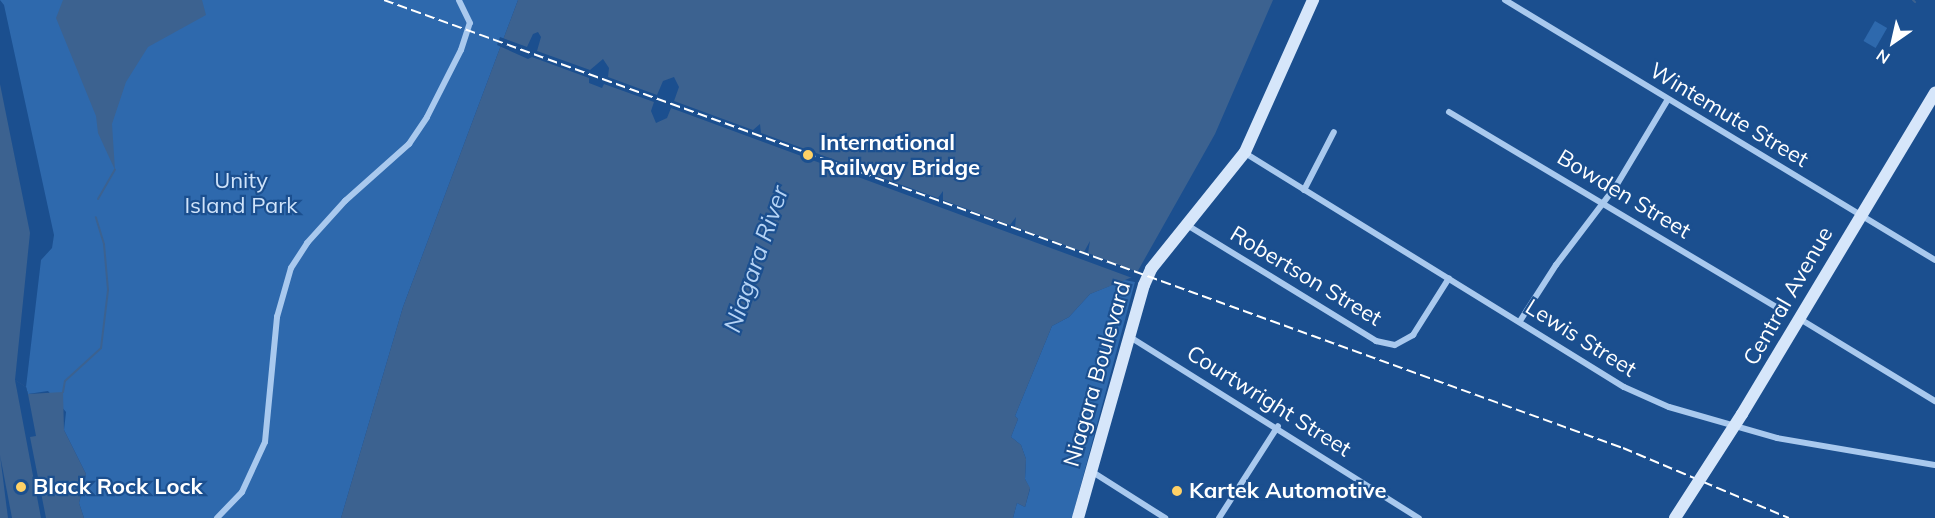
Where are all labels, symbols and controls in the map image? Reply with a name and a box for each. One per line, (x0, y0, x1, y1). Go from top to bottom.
north arrow (1863, 12, 1923, 72)
text: N (1872, 45, 1894, 69)
street label: Wintemute Street (1645, 57, 1813, 173)
place label: International Railway Bridge (820, 129, 980, 180)
street label: Bowden Street (1553, 144, 1695, 244)
marker: International Railway Bridge (801, 148, 815, 162)
park label: Unity Island Park (184, 167, 298, 218)
water label: Niagara River (718, 182, 794, 336)
street label: Robertson Street (1226, 220, 1386, 332)
street label: Central Avenue (1738, 222, 1838, 370)
street label: Niagara Boulevard (1058, 278, 1136, 470)
street label: Lewis Street (1521, 294, 1641, 382)
street label: Courtwright Street (1182, 340, 1356, 462)
place label: Black Rock Lock (33, 474, 203, 500)
place label: Kartek Automotive (1189, 478, 1386, 504)
marker: Black Rock Lock (14, 480, 28, 494)
marker: Kartek Automotive (1170, 484, 1184, 498)

